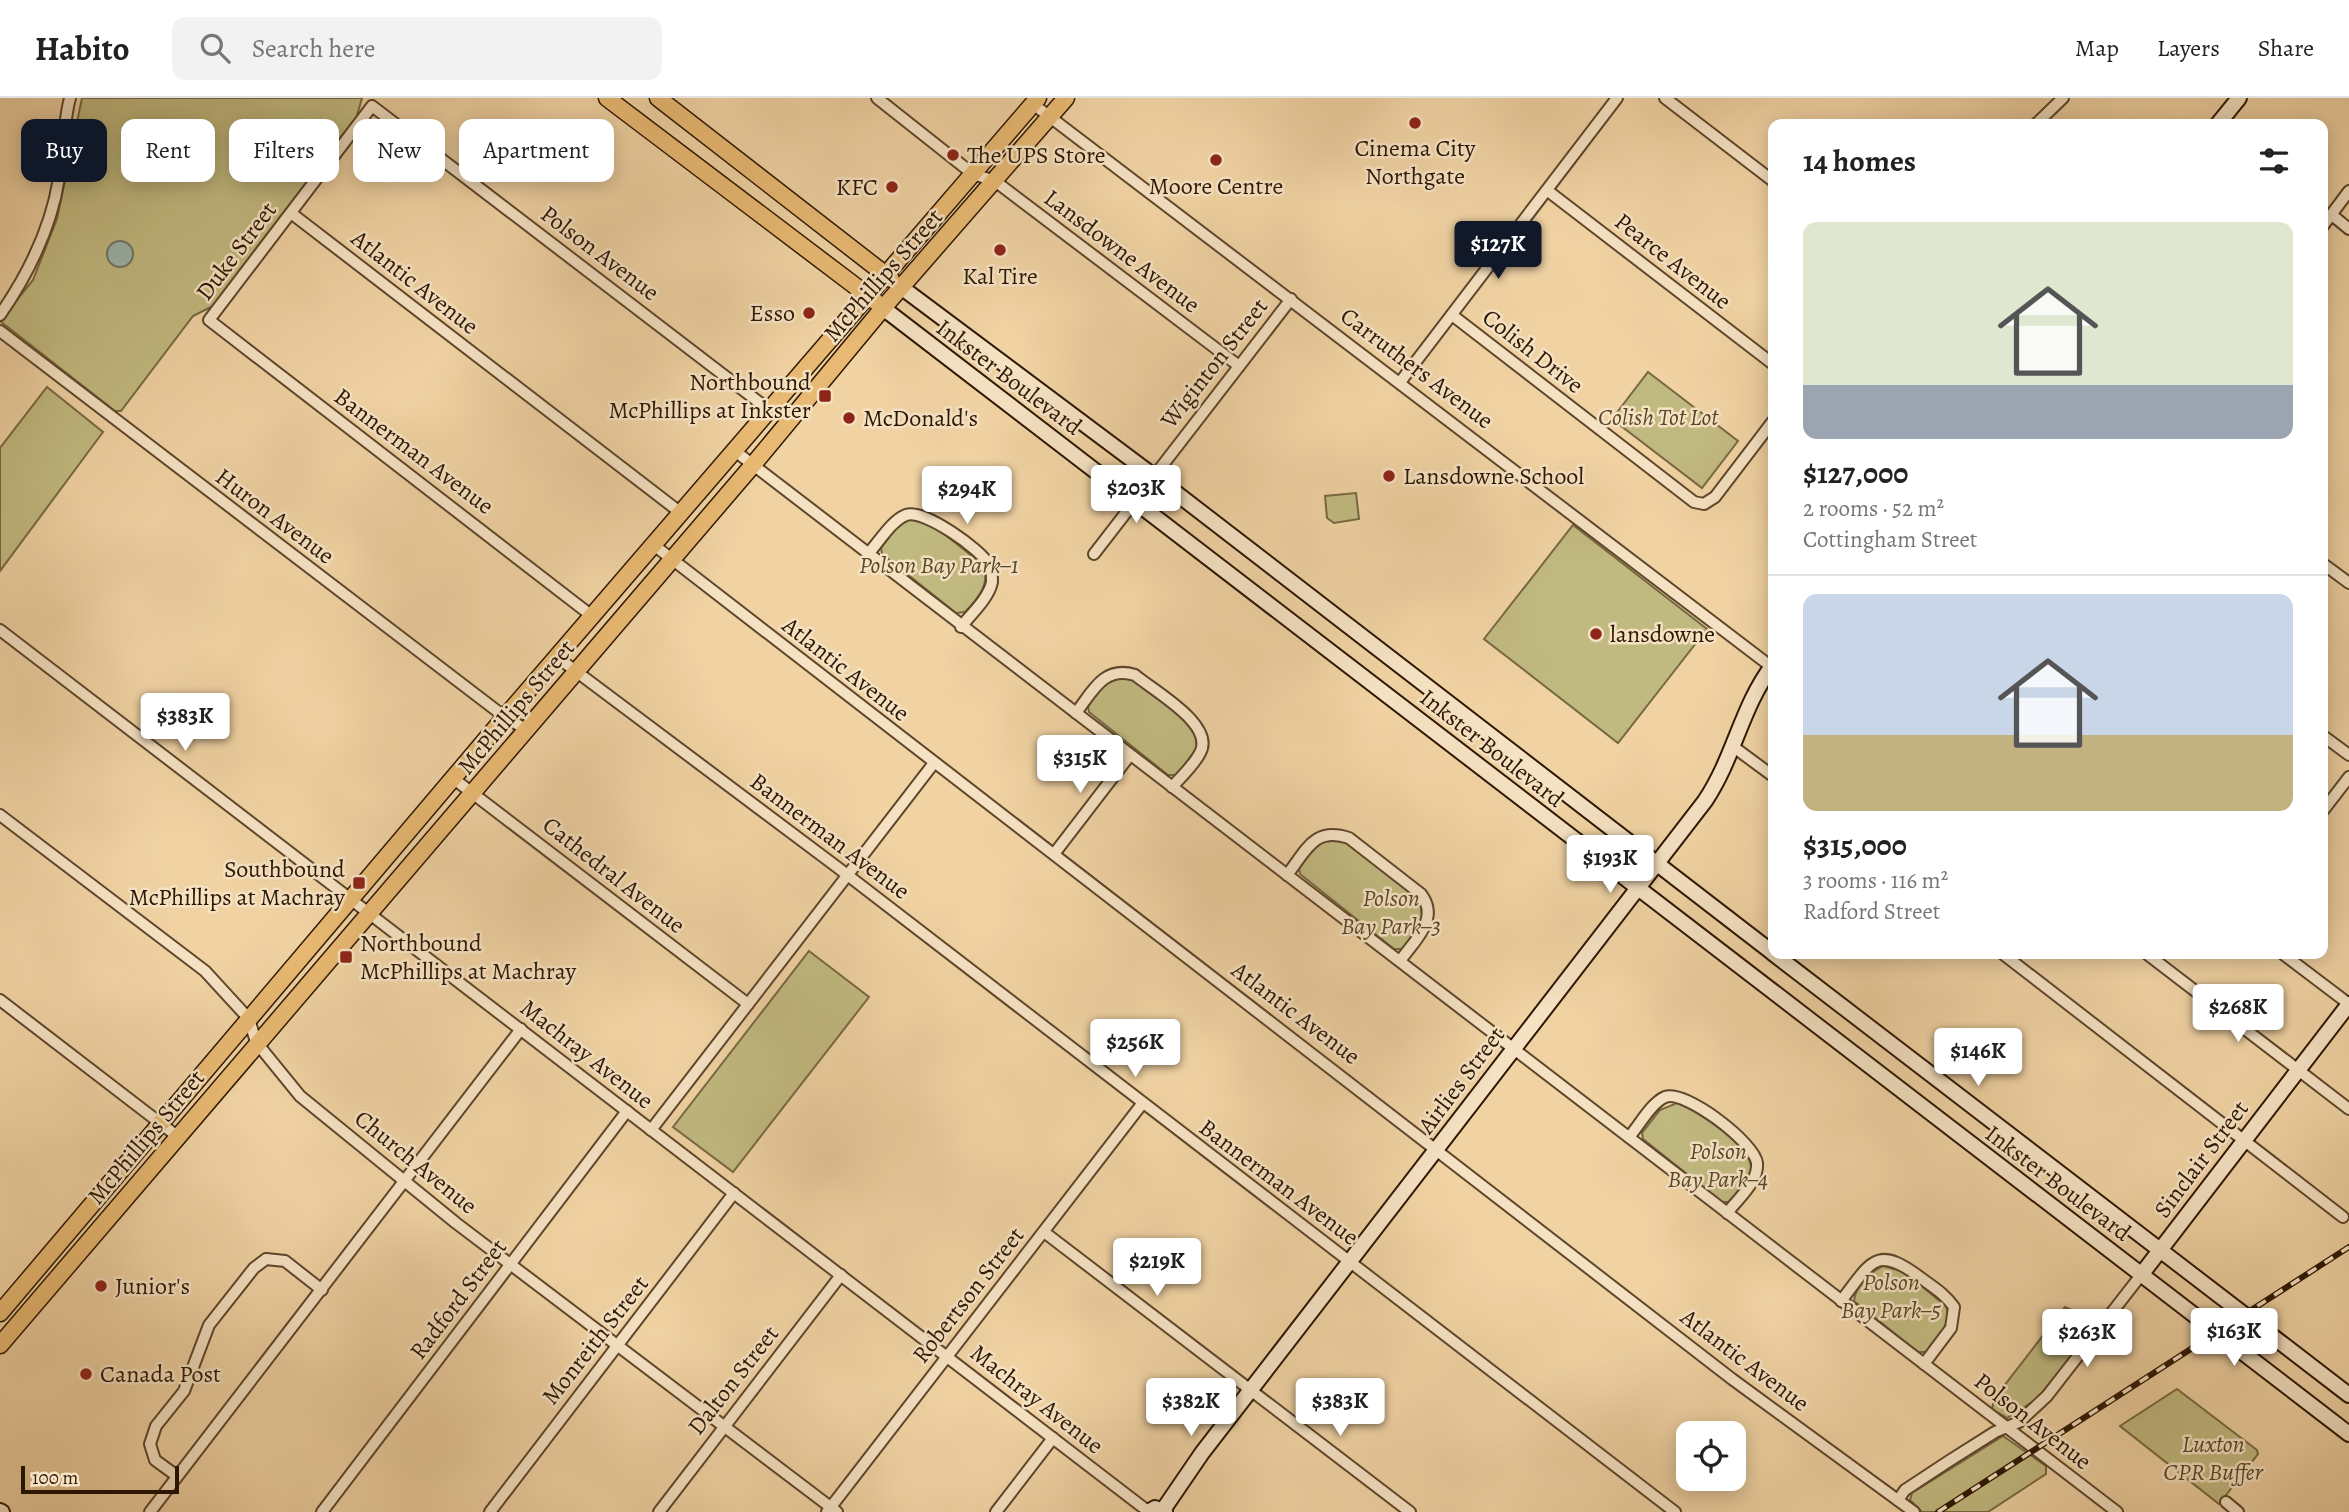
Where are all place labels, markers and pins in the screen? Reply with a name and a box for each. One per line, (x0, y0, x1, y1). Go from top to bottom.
marker: Cinema City Northgate (1407, 115, 1423, 131)
place label: Cinema City Northgate (1354, 132, 1476, 192)
place label: The UPS Store (967, 139, 1106, 171)
marker: The UPS Store (945, 147, 961, 163)
marker: Moore Centre (1208, 152, 1224, 168)
place label: Moore Centre (1149, 170, 1283, 202)
place label: KFC (836, 171, 878, 203)
marker: KFC (884, 179, 900, 195)
pin: $127K (1449, 222, 1547, 281)
marker: Kal Tire (992, 242, 1008, 258)
place label: Kal Tire (962, 260, 1038, 292)
place label: Esso (750, 297, 795, 329)
marker: Esso (801, 305, 817, 321)
place label: Northbound McPhillips at Inkster (608, 366, 811, 426)
marker: Northbound McPhillips at Inkster (817, 388, 833, 404)
place label: McDonald's (863, 402, 978, 434)
marker: McDonald's (841, 410, 857, 426)
place label: Lansdowne School (1403, 460, 1584, 492)
pin: $294K (918, 466, 1016, 526)
pin: $203K (1087, 466, 1185, 525)
marker: Lansdowne School (1381, 468, 1397, 484)
place label: lansdowne (1610, 618, 1715, 650)
marker: lansdowne (1588, 626, 1604, 642)
pin: $383K (136, 694, 234, 753)
pin: $315K (1031, 736, 1129, 795)
pin: $193K (1561, 836, 1659, 895)
place label: Southbound McPhillips at Machray (129, 853, 345, 913)
marker: Southbound McPhillips at Machray (351, 875, 367, 891)
place label: Northbound McPhillips at Machray (360, 927, 576, 987)
marker: Northbound McPhillips at Machray (338, 949, 354, 965)
pin: $268K (2189, 984, 2287, 1044)
pin: $256K (1086, 1020, 1184, 1079)
pin: $146K (1929, 1028, 2027, 1088)
pin: $219K (1108, 1238, 1206, 1298)
place label: Junior's (115, 1270, 190, 1302)
marker: Junior's (93, 1278, 109, 1294)
pin: $163K (2185, 1308, 2283, 1368)
pin: $263K (2038, 1310, 2136, 1369)
place label: Canada Post (100, 1358, 221, 1390)
marker: Canada Post (78, 1366, 94, 1382)
pin: $382K (1142, 1378, 1240, 1438)
pin: $383K (1291, 1378, 1389, 1438)

